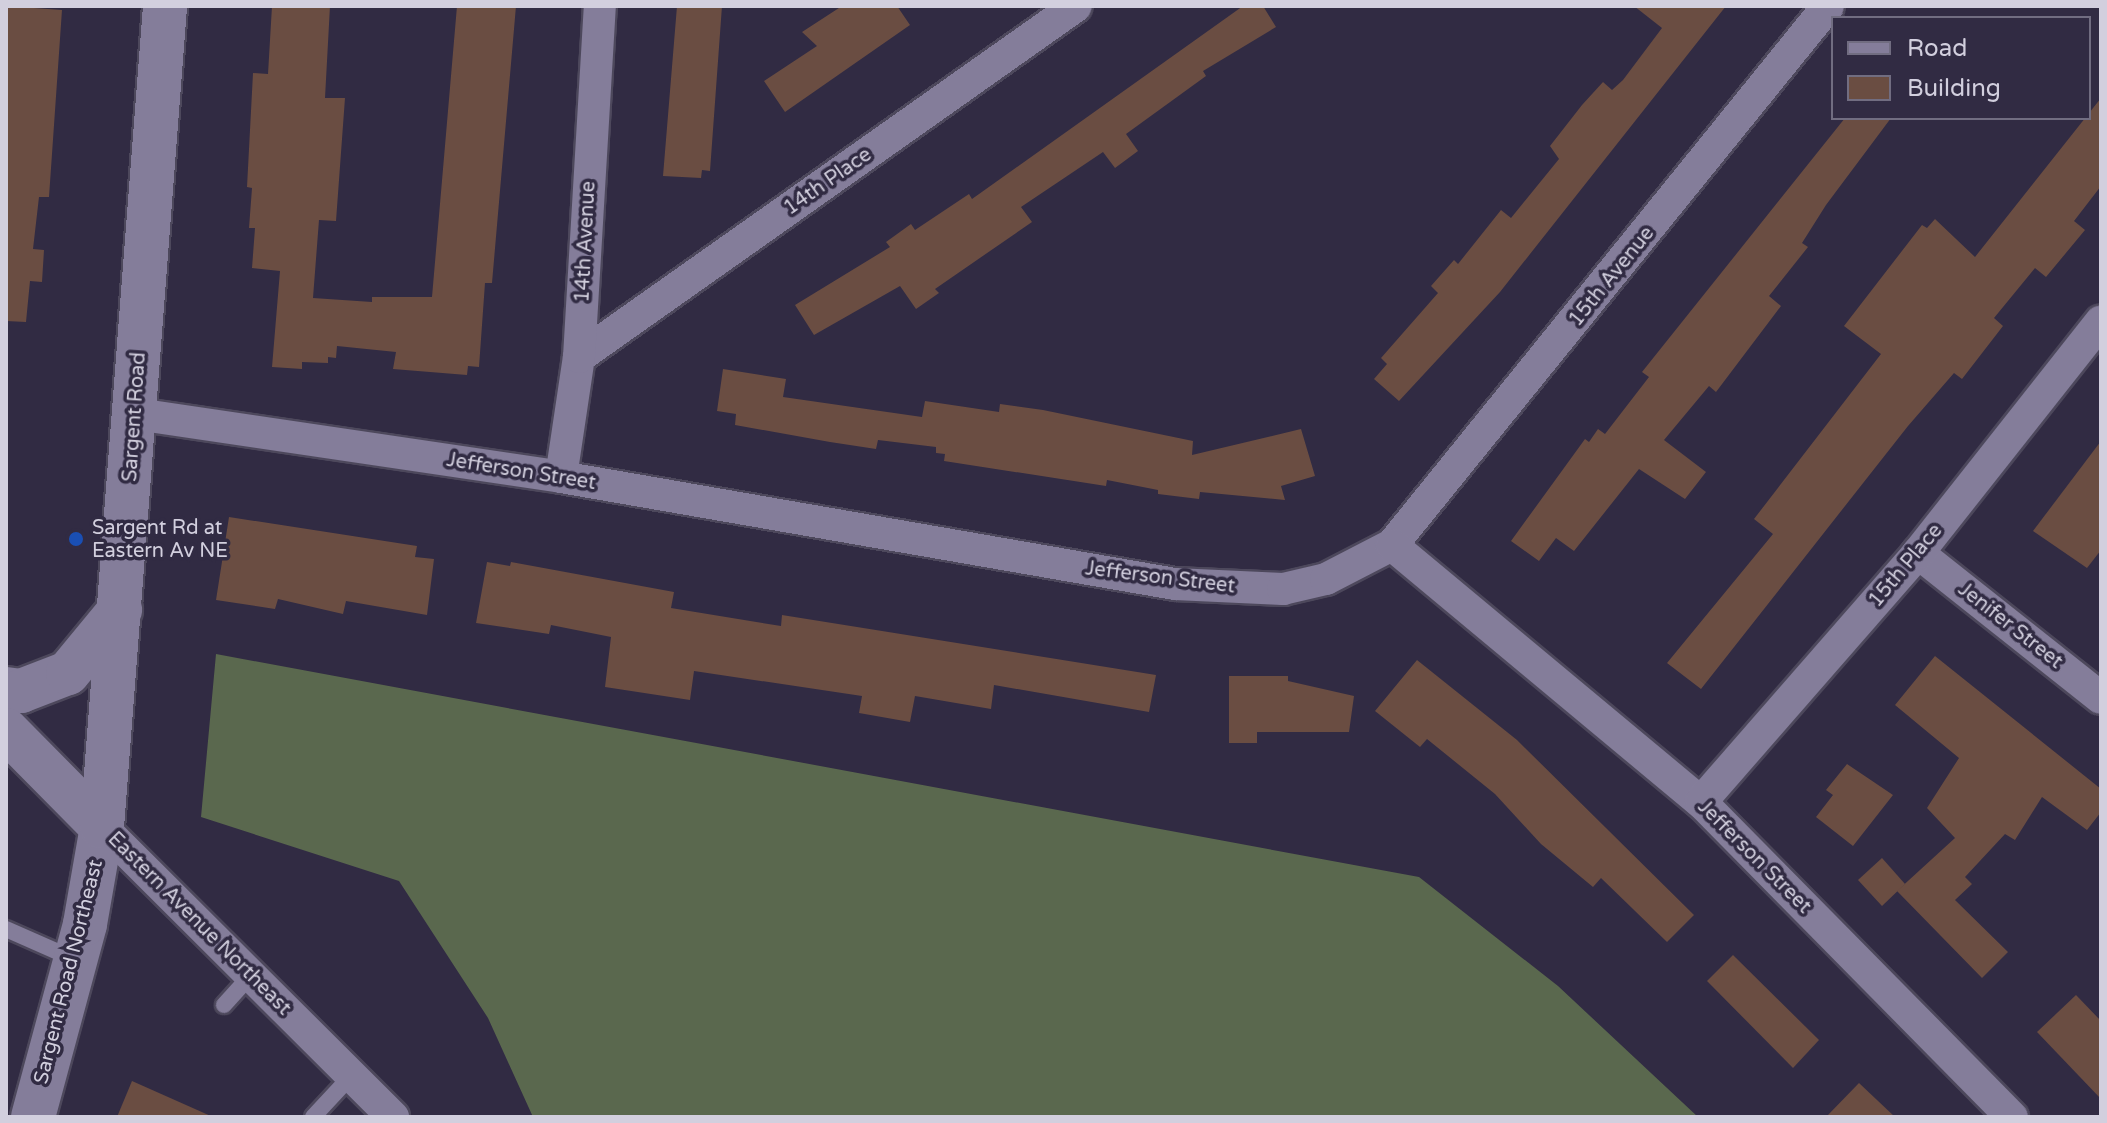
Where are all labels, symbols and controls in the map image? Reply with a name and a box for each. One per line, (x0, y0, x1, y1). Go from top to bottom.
legend (1831, 16, 2091, 120)
text: Road (1907, 34, 1967, 63)
text: Building (1907, 74, 2001, 103)
street label: 14th Place (780, 143, 876, 221)
street label: 14th Avenue (571, 181, 601, 303)
street label: 15th Avenue (1564, 222, 1660, 332)
street label: Sargent Road (118, 351, 152, 483)
street label: Jefferson Street (445, 448, 597, 496)
place label: Sargent Rd at Eastern Av NE (92, 516, 228, 563)
street label: 15th Place (1864, 519, 1948, 613)
marker: Sargent Rd at Eastern Av NE (67, 530, 85, 548)
street label: Jefferson Street (1084, 557, 1236, 599)
street label: Jenifer Street (1953, 578, 2067, 674)
street label: Jefferson Street (1692, 795, 1816, 919)
street label: Eastern Avenue Northeast (102, 827, 296, 1021)
street label: Sargent Road Northeast (30, 857, 108, 1087)

